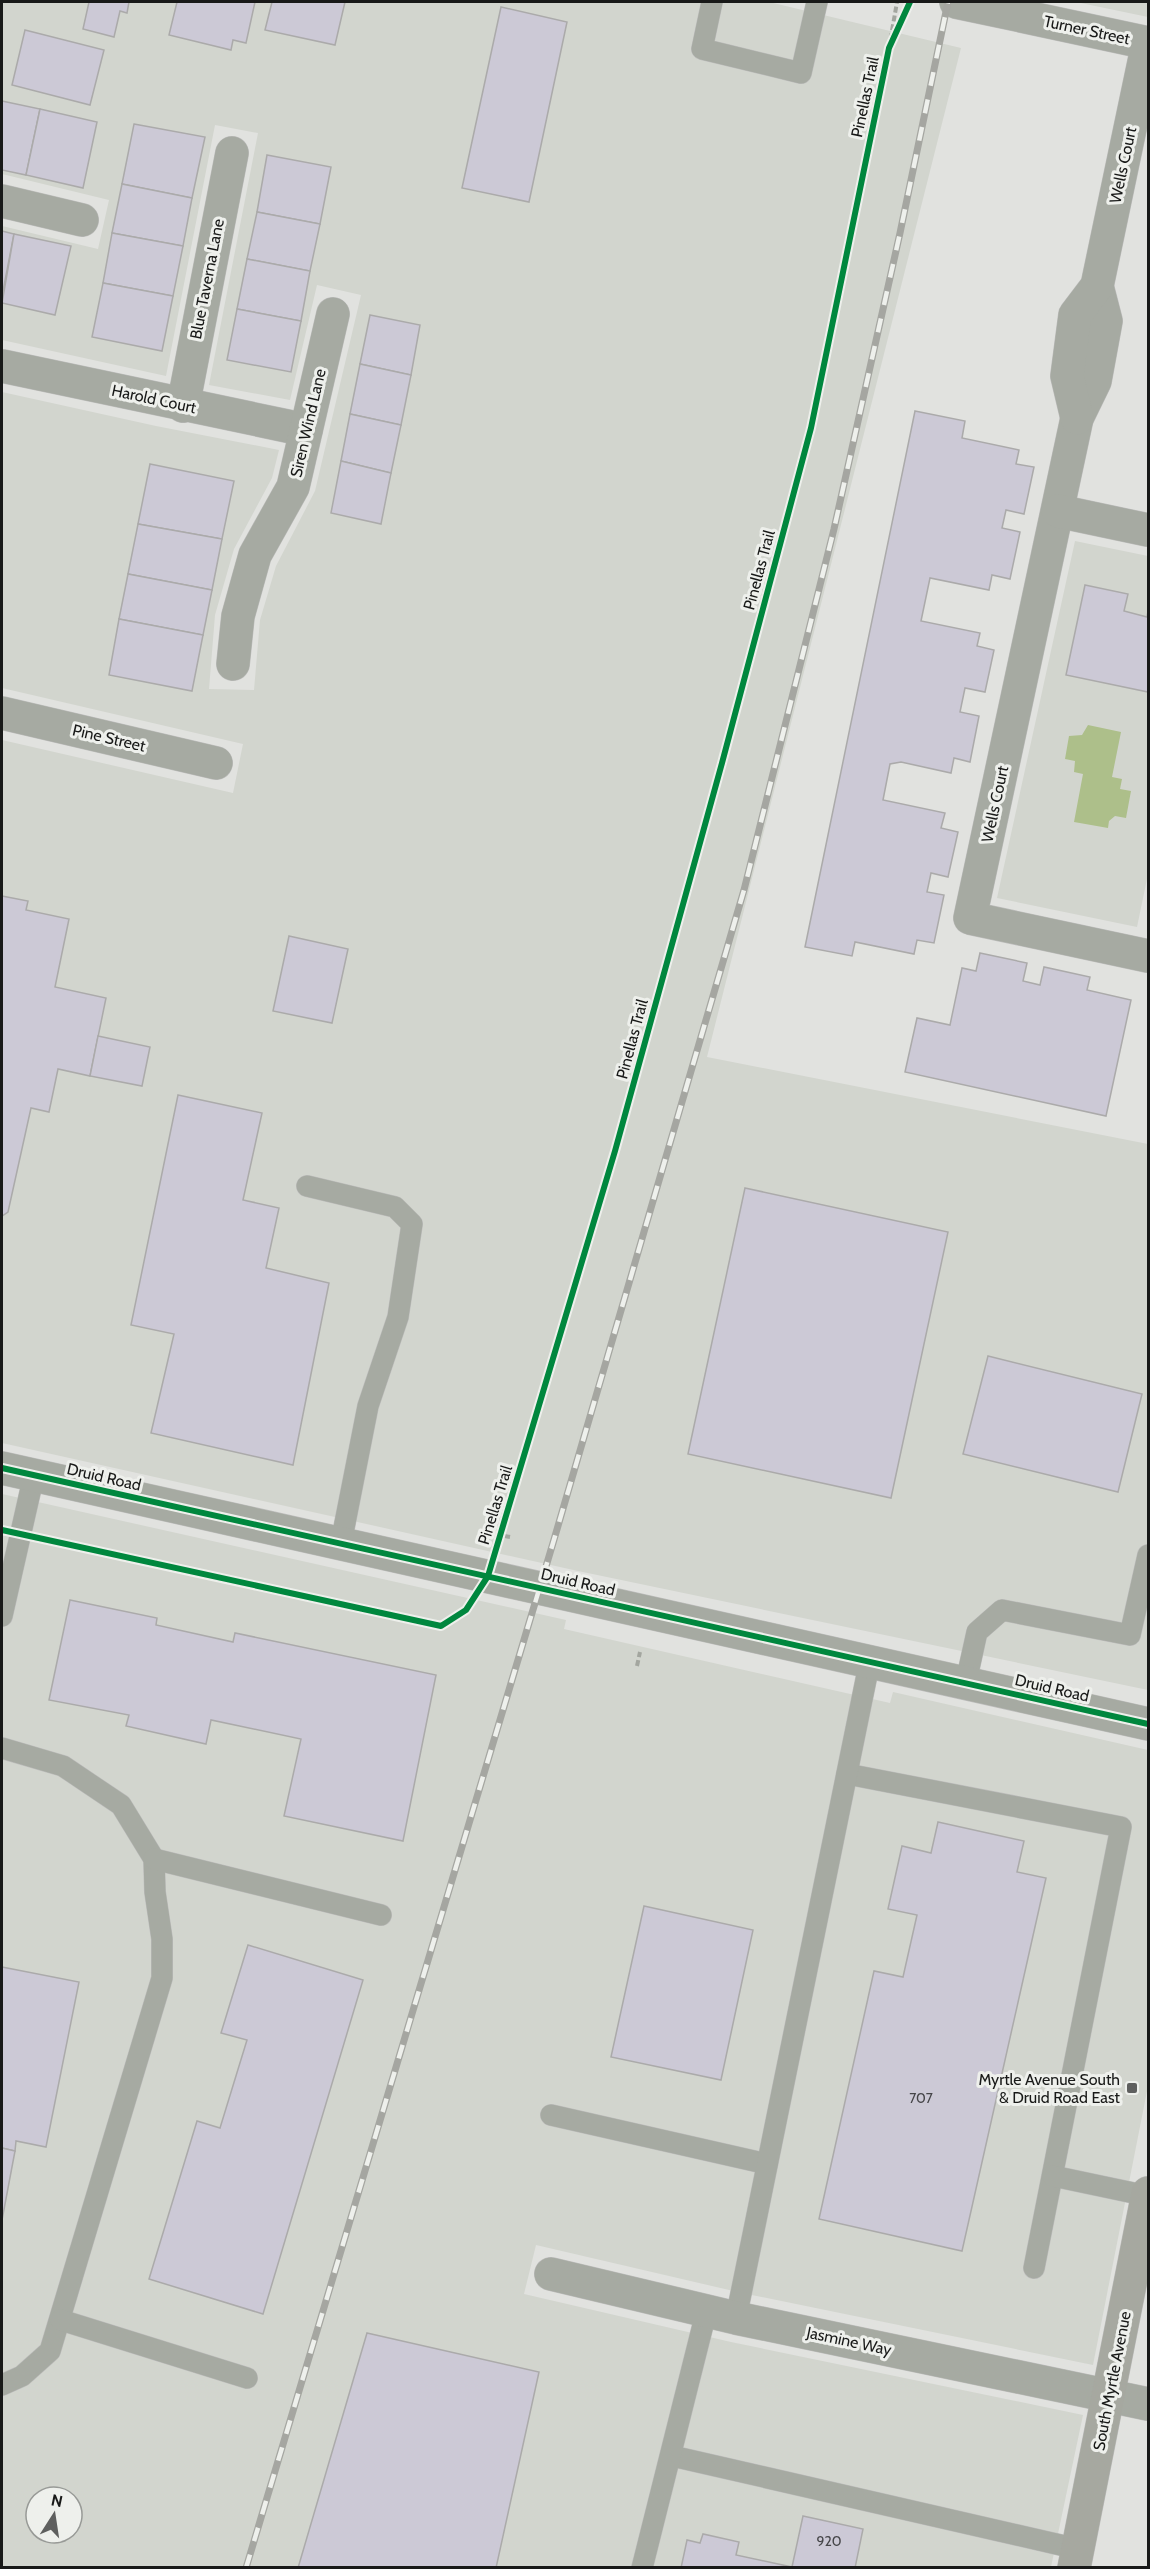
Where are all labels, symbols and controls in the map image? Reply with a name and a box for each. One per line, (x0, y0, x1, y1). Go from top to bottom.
street label: Turner Street (1042, 12, 1132, 49)
street label: Pinellas Trail (847, 55, 883, 139)
street label: Wells Court (1106, 124, 1140, 205)
street label: Blue Taverna Lane (186, 217, 228, 341)
street label: Siren Wind Lane (286, 367, 330, 479)
street label: Harold Court (110, 381, 199, 417)
street label: Pinellas Trail (739, 528, 779, 612)
street label: Pine Street (71, 720, 148, 756)
street label: Wells Court (978, 763, 1012, 844)
street label: Pinellas Trail (612, 997, 652, 1081)
street label: Druid Road (65, 1459, 143, 1495)
street label: Pinellas Trail (474, 1463, 516, 1547)
street label: Druid Road (539, 1564, 617, 1600)
street label: Druid Road (1013, 1670, 1091, 1706)
place label: Myrtle Avenue South & Druid Road East (978, 2070, 1121, 2107)
marker: Myrtle Avenue South & Druid Road East (1125, 2081, 1139, 2095)
house number: 707 (909, 2089, 933, 2107)
street label: South Myrtle Avenue (1089, 2310, 1135, 2452)
street label: Jasmine Way (804, 2323, 893, 2359)
north arrow (24, 2485, 84, 2545)
text: N (50, 2490, 65, 2511)
house number: 920 (816, 2532, 842, 2550)

